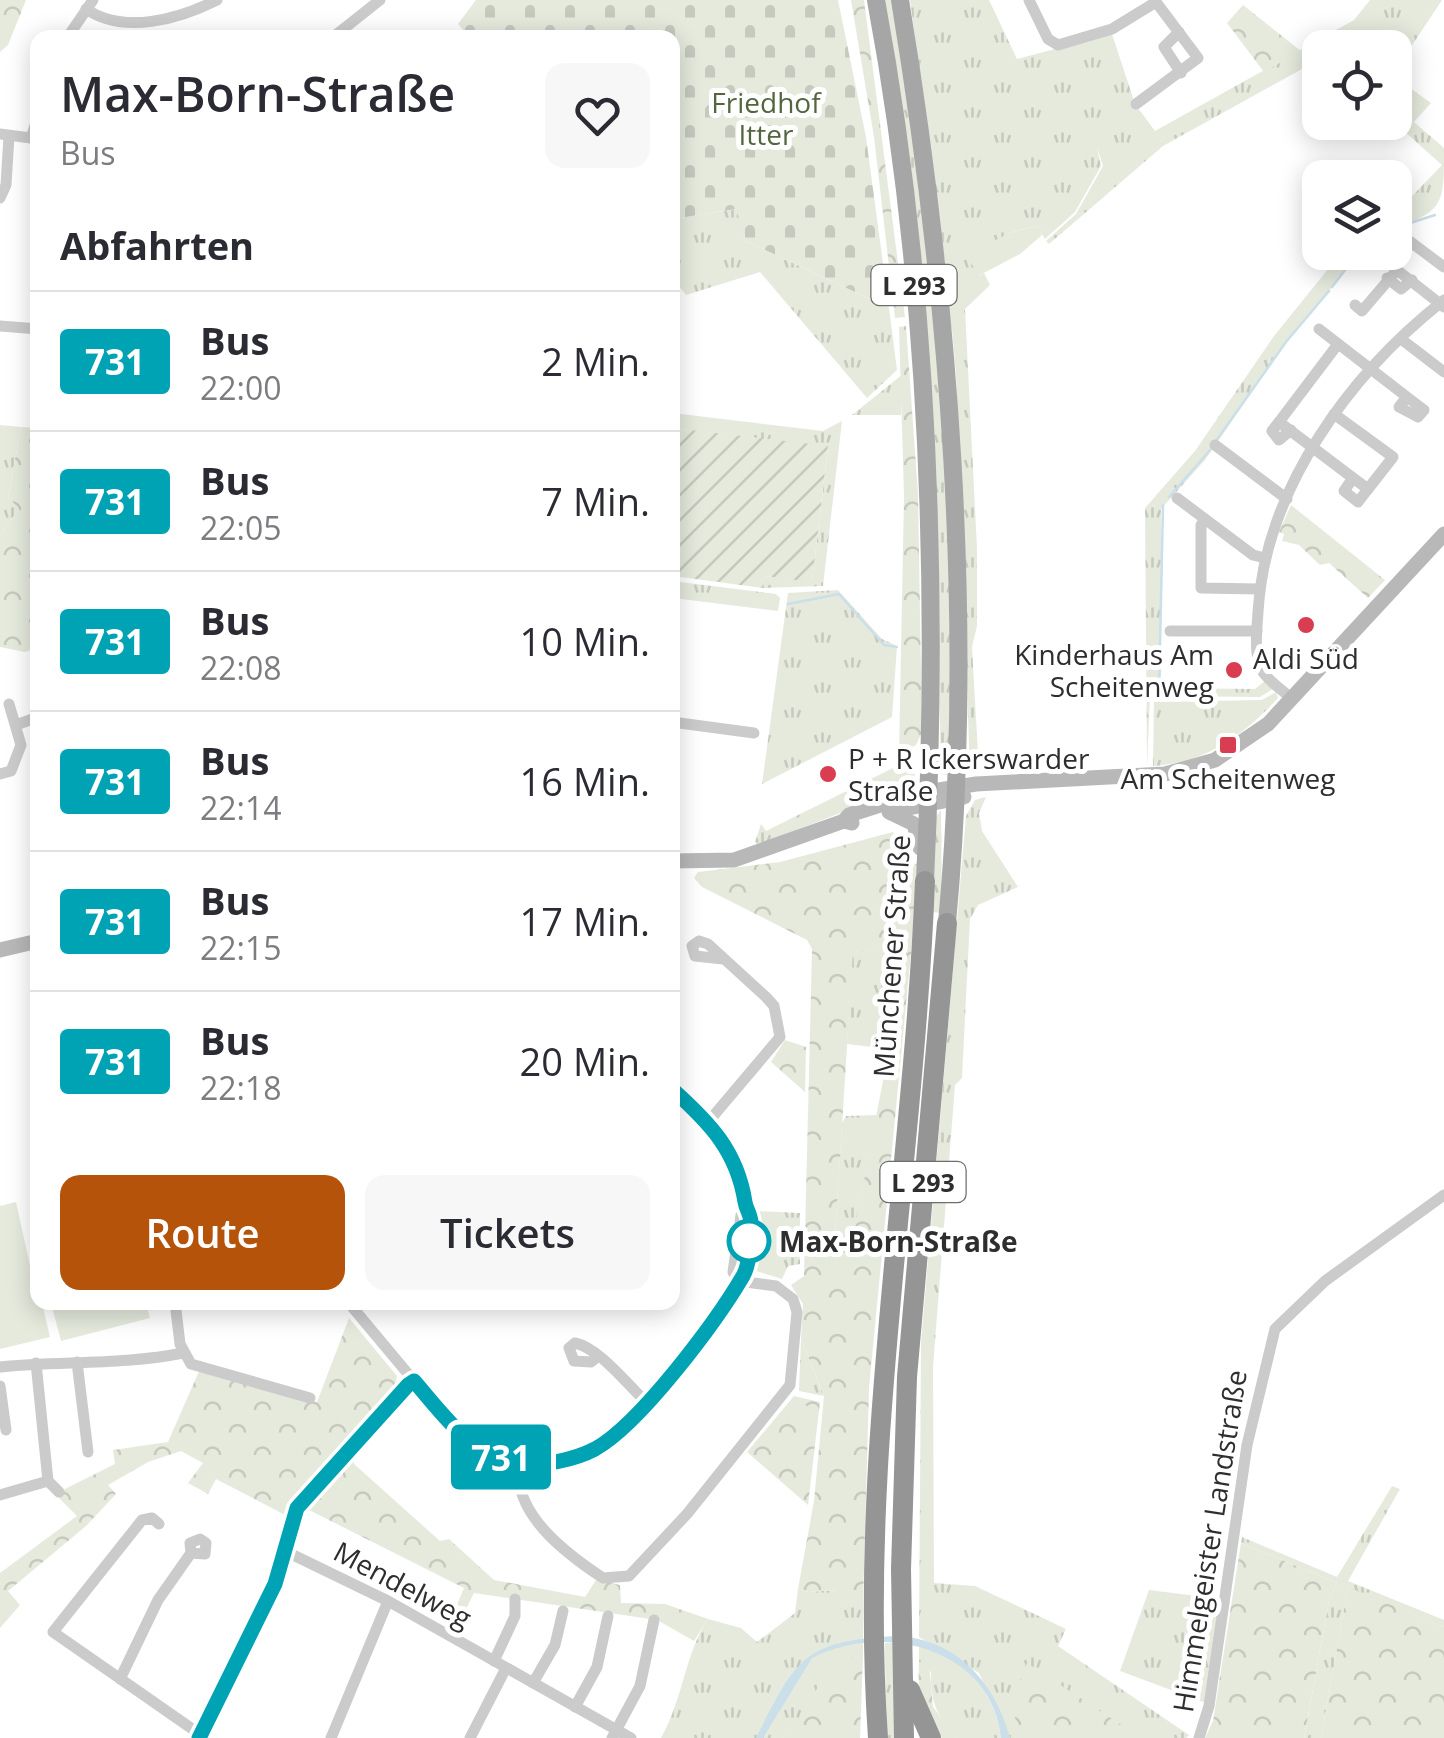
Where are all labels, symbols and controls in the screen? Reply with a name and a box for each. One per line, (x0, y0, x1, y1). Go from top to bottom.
map controls (1302, 30, 1412, 270)
button: locate (1302, 30, 1412, 140)
text: Max-Born-Straße (60, 61, 455, 126)
button: heart (545, 63, 650, 168)
park label: Friedhof Itter (711, 83, 822, 153)
text: Bus (60, 131, 116, 174)
button: layers (1302, 160, 1412, 270)
text: Abfahrten (60, 219, 254, 271)
road number: L 293 (872, 265, 956, 305)
text: Bus (200, 314, 269, 366)
text: 2 Min. (541, 335, 650, 387)
text: 731 (85, 338, 145, 385)
text: 22:00 (200, 366, 282, 409)
text: Bus (200, 454, 269, 506)
text: 7 Min. (541, 475, 650, 527)
text: 731 (85, 478, 145, 525)
text: 22:05 (200, 506, 282, 549)
text: Bus (200, 594, 269, 646)
marker: Aldi Süd (1295, 614, 1317, 636)
text: 10 Min. (520, 615, 650, 667)
text: 731 (85, 618, 145, 665)
place label: Kinderhaus Am Scheitenweg (1014, 635, 1214, 705)
place label: Aldi Süd (1253, 639, 1359, 677)
text: 22:08 (200, 646, 282, 689)
marker: Kinderhaus Am Scheitenweg (1223, 659, 1245, 681)
text: Bus (200, 734, 269, 786)
marker: Am Scheitenweg (1217, 734, 1239, 756)
place label: P + R Ickerswarder Straße (848, 739, 1090, 809)
text: 16 Min. (520, 755, 650, 807)
text: 731 (85, 758, 145, 805)
place label: Am Scheitenweg (1120, 759, 1336, 797)
marker: P + R Ickerswarder Straße (817, 763, 839, 785)
text: 22:14 (200, 786, 282, 829)
street label: Münchener Straße (864, 834, 918, 1078)
text: Bus (200, 874, 269, 926)
text: 17 Min. (520, 895, 650, 947)
text: 731 (85, 898, 145, 945)
text: 22:15 (200, 926, 282, 969)
text: Bus (200, 1014, 269, 1066)
text: 20 Min. (520, 1035, 650, 1087)
text: 731 (85, 1038, 145, 1085)
text: 22:18 (200, 1066, 282, 1109)
road number: L 293 (880, 1162, 966, 1202)
button: Route (60, 1175, 345, 1290)
button: Tickets (365, 1175, 650, 1290)
marker: Max-Born-Straße (728, 1220, 770, 1262)
place label: Max-Born-Straße (779, 1222, 1017, 1260)
street label: Himmelgeister Landstraße (1163, 1367, 1255, 1715)
line badge: 731 (444, 1424, 558, 1490)
text: 731 (471, 1434, 531, 1481)
street label: Mendelweg (328, 1532, 478, 1636)

